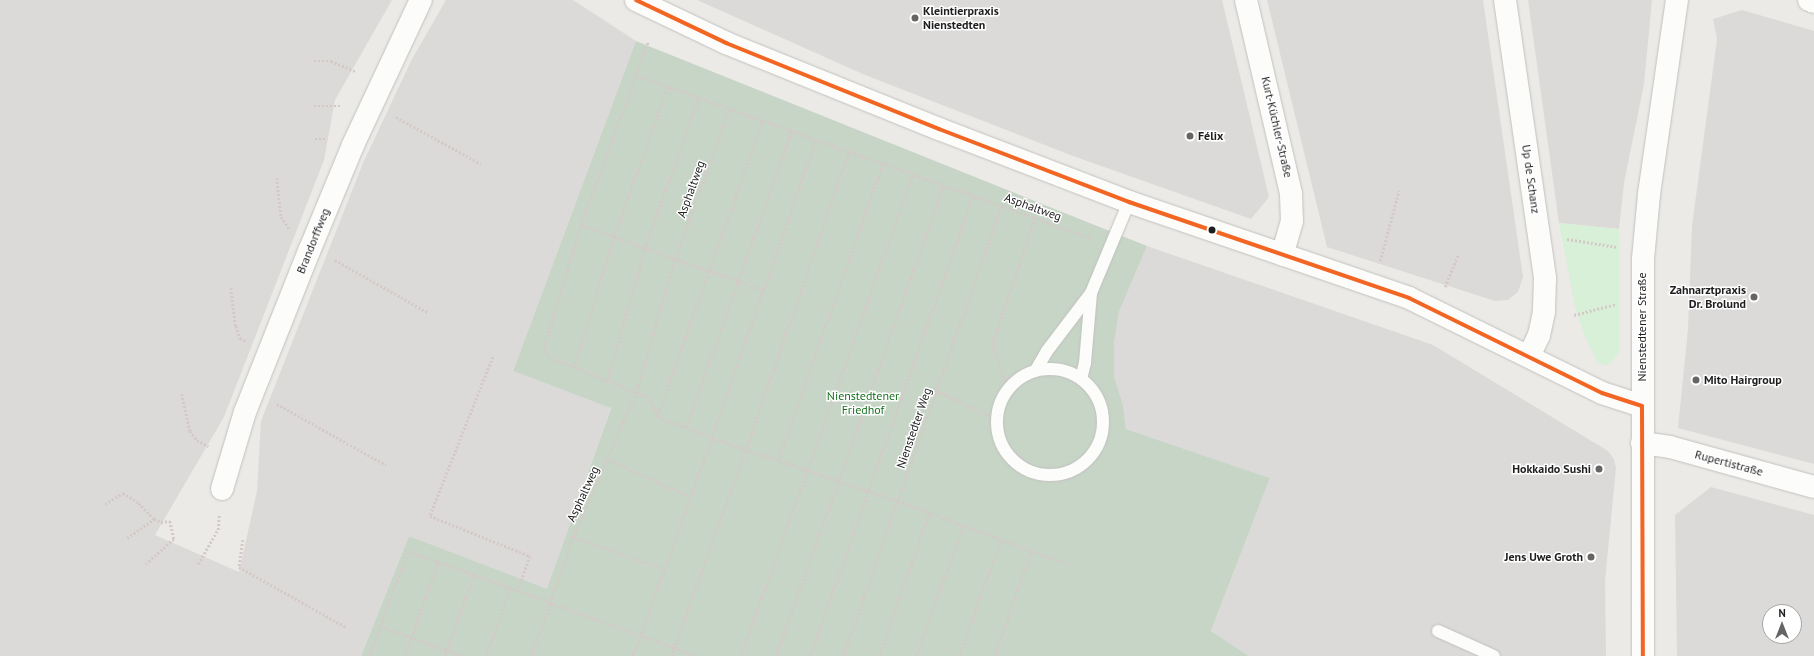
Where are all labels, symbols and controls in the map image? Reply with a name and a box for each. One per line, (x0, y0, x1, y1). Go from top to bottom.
place label: Kleintierpraxis Nienstedten (923, 4, 999, 32)
marker: Kleintierpraxis Nienstedten (910, 13, 920, 23)
street label: Kurt-Küchler-Straße (1258, 75, 1296, 179)
place label: Félix (1198, 129, 1223, 143)
marker: Félix (1185, 131, 1195, 141)
street label: Up de Schanz (1519, 144, 1543, 214)
street label: Asphaltweg (674, 158, 708, 220)
street label: Asphaltweg (1002, 190, 1064, 224)
street label: Brandorffweg (293, 206, 333, 276)
unlabelled marker (1207, 225, 1217, 235)
street label: Nienstedtener Straße (1635, 272, 1649, 382)
place label: Zahnarztpraxis Dr. Brolund (1670, 283, 1746, 311)
marker: Zahnarztpraxis Dr. Brolund (1749, 292, 1759, 302)
place label: Mito Hairgroup (1704, 373, 1782, 387)
marker: Mito Hairgroup (1691, 375, 1701, 385)
street label: Nienstedter Weg (893, 386, 935, 470)
park label: Nienstedtener Friedhof (827, 389, 899, 417)
street label: Rupertistraße (1693, 447, 1765, 479)
place label: Hokkaido Sushi (1512, 462, 1591, 476)
street label: Asphaltweg (564, 464, 602, 524)
marker: Hokkaido Sushi (1594, 464, 1604, 474)
place label: Jens Uwe Groth (1504, 550, 1583, 564)
marker: Jens Uwe Groth (1586, 552, 1596, 562)
north arrow (1762, 604, 1802, 644)
text: N (1778, 606, 1786, 620)

